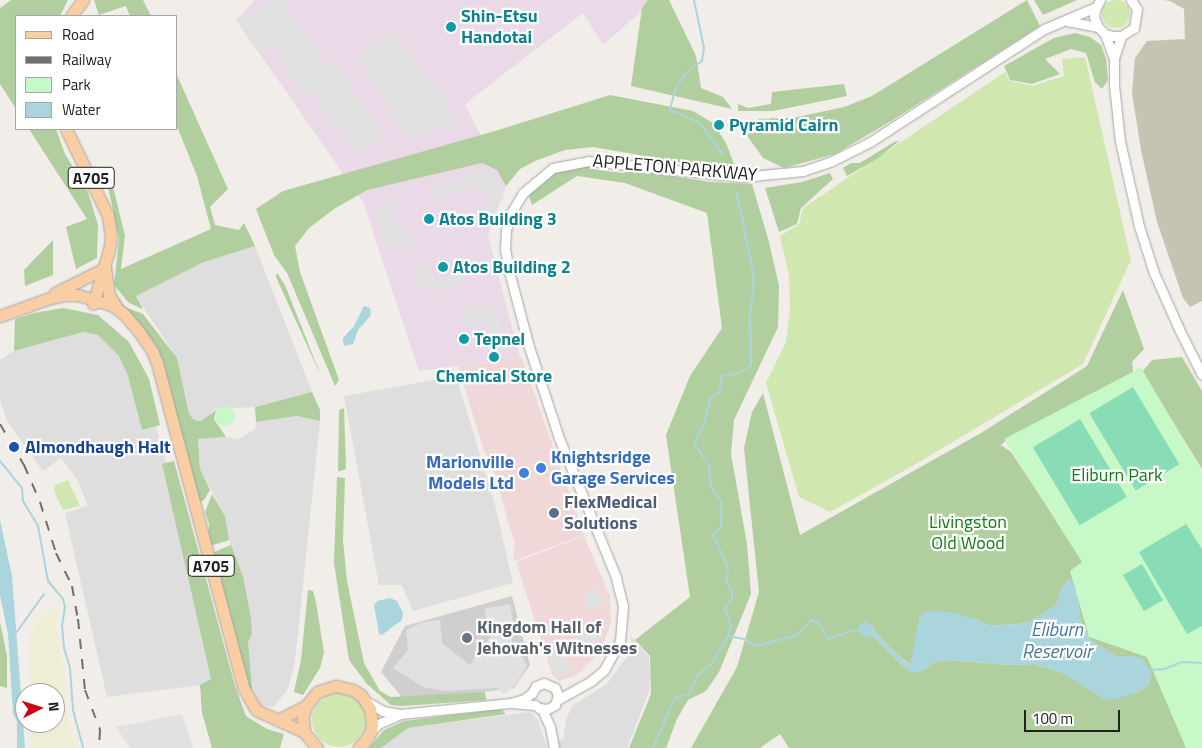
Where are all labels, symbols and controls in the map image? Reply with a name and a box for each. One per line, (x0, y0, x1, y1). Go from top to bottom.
place label: Shin-Etsu Handotai (461, 6, 538, 48)
legend (15, 15, 178, 130)
marker: Shin-Etsu Handotai (445, 21, 457, 33)
text: Road (62, 23, 94, 46)
text: Railway (62, 48, 112, 71)
text: Park (62, 73, 91, 96)
text: Water (62, 98, 101, 121)
place label: Pyramid Cairn (729, 114, 838, 136)
marker: Pyramid Cairn (713, 119, 725, 131)
street label: APPLETON PARKWAY (592, 150, 758, 186)
road number: A705 (67, 164, 115, 192)
place label: Atos Building 3 (439, 208, 557, 230)
marker: Atos Building 3 (423, 213, 435, 225)
place label: Atos Building 2 (453, 256, 571, 278)
marker: Atos Building 2 (437, 261, 449, 273)
place label: Tepnel (474, 328, 525, 350)
marker: Tepnel (458, 333, 470, 345)
marker: Chemical Store (488, 351, 500, 363)
place label: Chemical Store (436, 365, 552, 387)
place label: Almondhaugh Halt (25, 436, 171, 458)
marker: Almondhaugh Halt (7, 440, 21, 454)
place label: Knightsridge Garage Services (551, 447, 675, 489)
place label: Marionville Models Ltd (426, 452, 514, 494)
marker: Knightsridge Garage Services (535, 462, 547, 474)
park label: Eliburn Park (1071, 464, 1163, 486)
marker: Marionville Models Ltd (518, 467, 530, 479)
place label: FlexMedical Solutions (564, 492, 657, 534)
marker: FlexMedical Solutions (548, 507, 560, 519)
park label: Livingston Old Wood (929, 512, 1007, 554)
road number: A705 (187, 552, 235, 580)
place label: Kingdom Hall of Jehovah's Witnesses (477, 617, 637, 660)
water label: Eliburn Reservoir (1022, 618, 1092, 662)
marker: Kingdom Hall of Jehovah's Witnesses (461, 632, 473, 644)
north arrow (15, 683, 65, 733)
scale bar (1027, 700, 1123, 732)
text: N (44, 701, 65, 712)
text: 100 m (1032, 707, 1073, 730)

